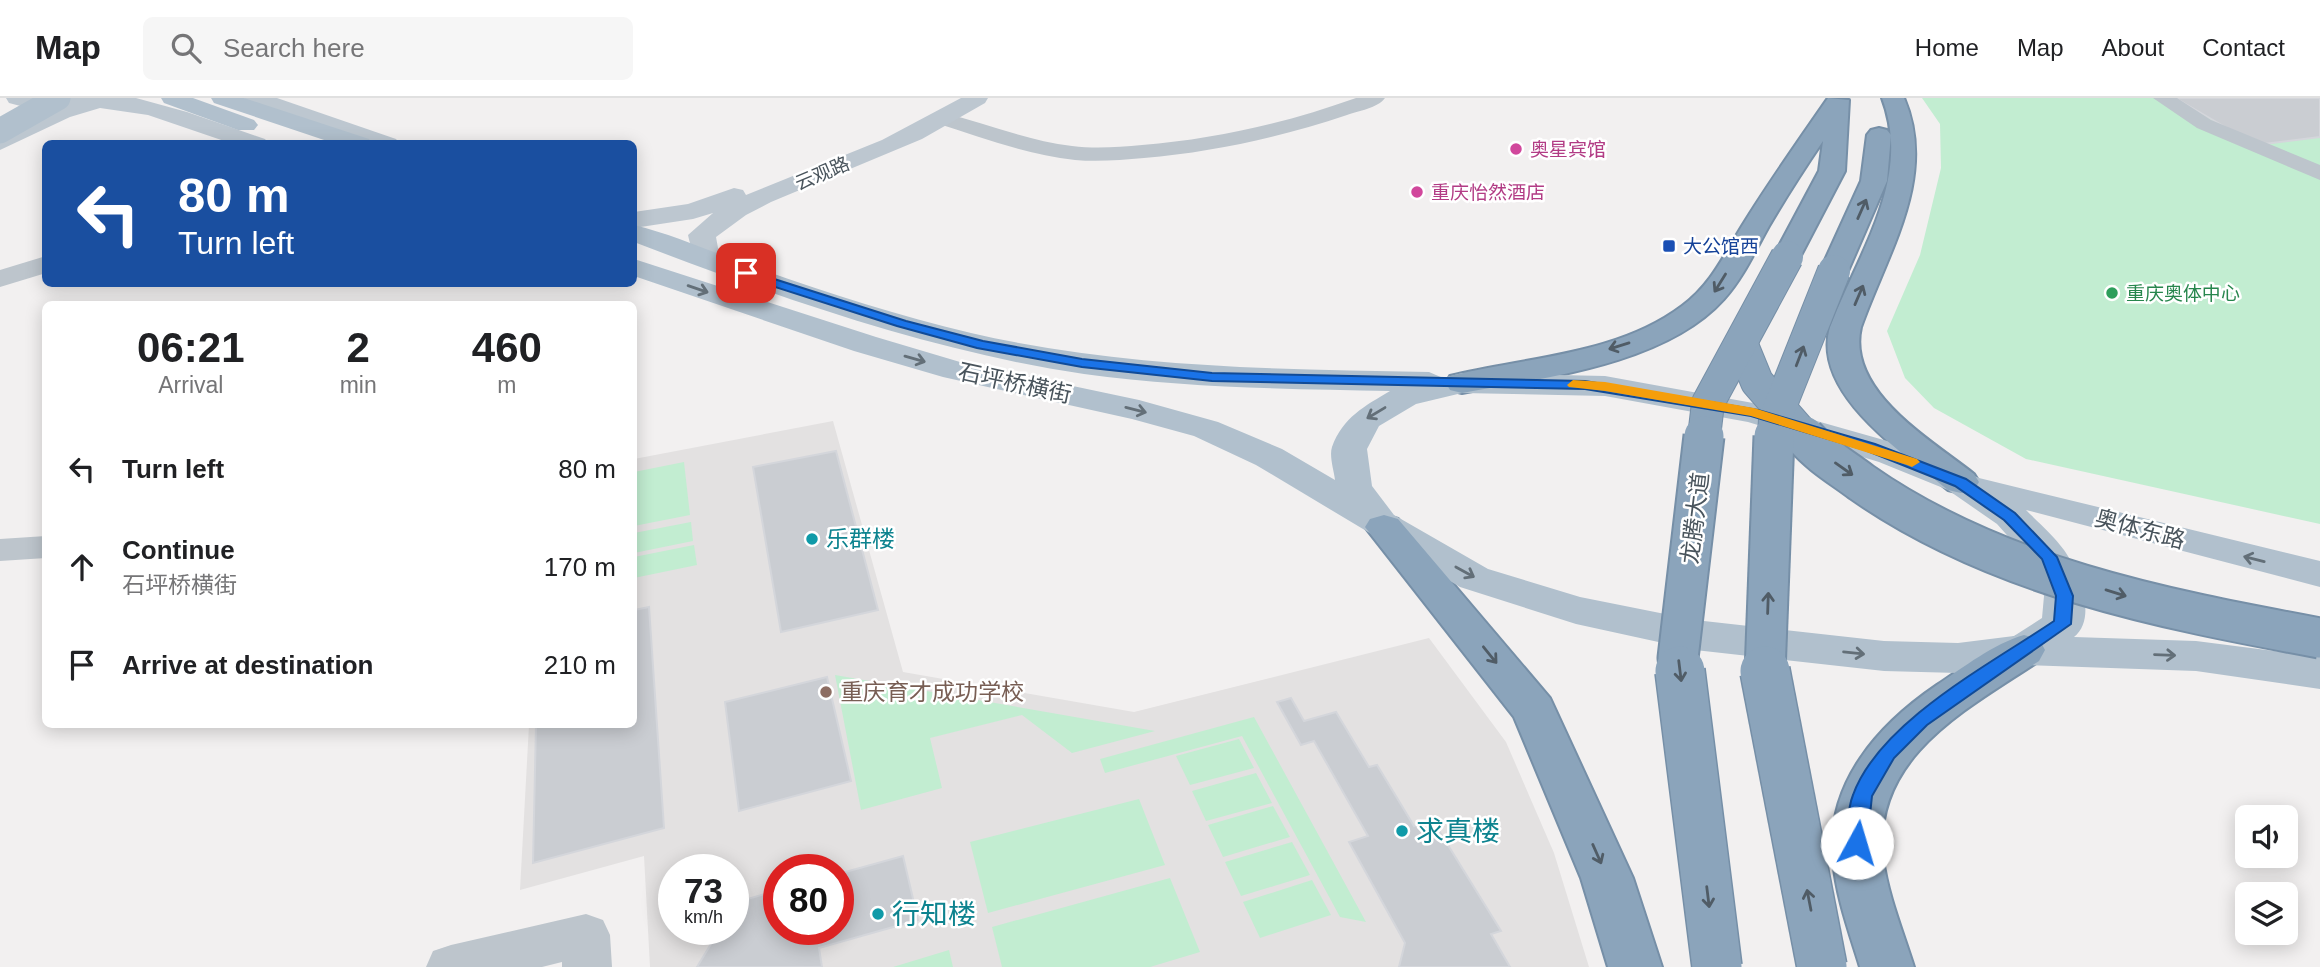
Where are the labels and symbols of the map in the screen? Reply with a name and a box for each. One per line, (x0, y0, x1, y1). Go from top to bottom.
place label: 奥星宾馆 (1530, 139, 1606, 160)
marker: 奥星宾馆 (1508, 141, 1524, 157)
street label: 云观路 (792, 153, 853, 194)
place label: 重庆怡然酒店 (1431, 182, 1545, 203)
marker: 重庆怡然酒店 (1409, 184, 1425, 200)
one-way arrow (1856, 199, 1869, 220)
place label: 大公馆西 (1683, 236, 1759, 257)
marker: 大公馆西 (1661, 238, 1677, 254)
pin (716, 243, 776, 303)
one-way arrow (1713, 272, 1727, 292)
place label: 重庆奥体中心 (2126, 283, 2240, 304)
one-way arrow (687, 284, 709, 296)
one-way arrow (1853, 285, 1866, 306)
marker: 重庆奥体中心 (2104, 285, 2120, 301)
one-way arrow (1609, 341, 1631, 353)
one-way arrow (1795, 346, 1808, 368)
one-way arrow (903, 353, 925, 366)
street label: 石坪桥横街 (956, 358, 1074, 408)
one-way arrow (1124, 404, 1147, 417)
one-way arrow (1366, 407, 1386, 421)
one-way arrow (1834, 462, 1853, 476)
street label: 龙腾大道 (1676, 471, 1714, 565)
street label: 奥体东路 (2092, 505, 2188, 553)
place label: 乐群楼 (826, 526, 895, 552)
marker: 乐群楼 (804, 531, 820, 547)
one-way arrow (2243, 552, 2265, 565)
one-way arrow (1454, 566, 1475, 579)
one-way arrow (2105, 588, 2127, 601)
one-way arrow (1761, 592, 1774, 615)
one-way arrow (1483, 645, 1498, 663)
one-way arrow (1842, 647, 1865, 660)
one-way arrow (2154, 648, 2177, 662)
one-way arrow (1673, 659, 1686, 682)
place label: 重庆育才成功学校 (840, 679, 1024, 705)
marker: 重庆育才成功学校 (818, 684, 834, 700)
position arrow (1820, 806, 1894, 880)
place label: 求真楼 (1416, 816, 1500, 847)
marker: 求真楼 (1394, 823, 1410, 839)
one-way arrow (1591, 843, 1604, 864)
speed limit sign: 80 (763, 854, 854, 945)
one-way arrow (1701, 885, 1714, 908)
one-way arrow (1802, 889, 1815, 912)
place label: 行知楼 (892, 899, 976, 930)
marker: 行知楼 (870, 906, 886, 922)

